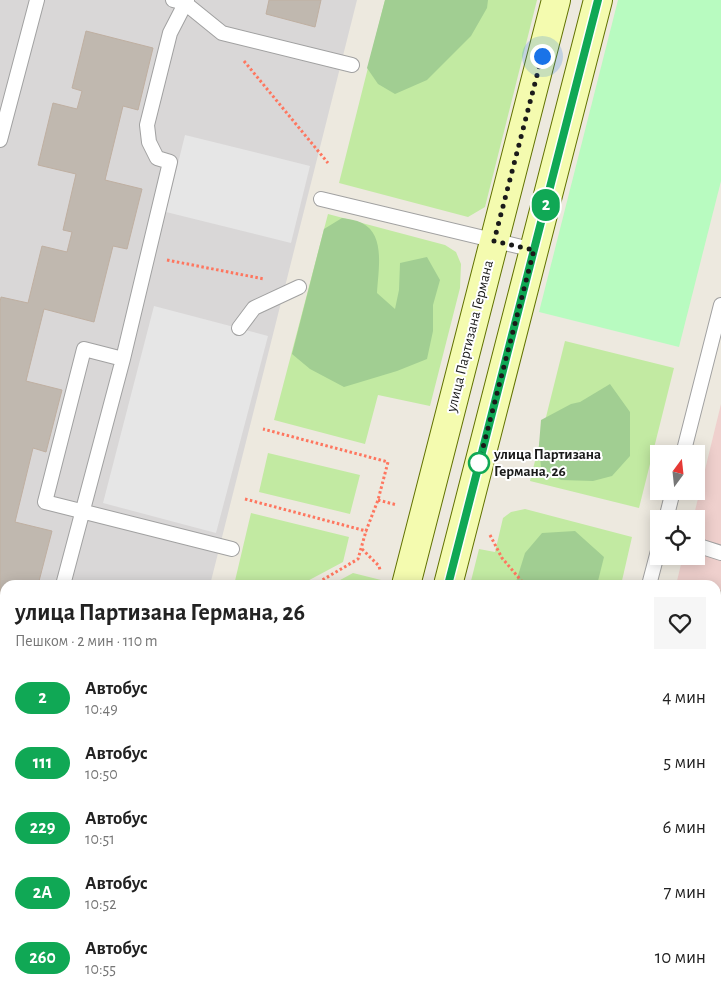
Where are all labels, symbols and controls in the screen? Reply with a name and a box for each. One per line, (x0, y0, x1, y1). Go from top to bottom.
your location (530, 44, 555, 69)
line badge: 2 (530, 189, 562, 221)
text: 2 (542, 196, 550, 214)
street label: улица Партизана Германа (444, 258, 496, 414)
north arrow (650, 445, 705, 500)
map controls (650, 445, 705, 565)
place label: улица Партизана Германа, 26 (493, 447, 601, 479)
marker: улица Партизана Германа, 26 (468, 452, 490, 474)
button: locate (650, 510, 705, 565)
button: heart (654, 597, 706, 649)
text: улица Партизана Германа, 26 (15, 601, 305, 625)
text: Пешком · 2 мин · 110 m (15, 633, 158, 649)
text: Автобус (85, 679, 148, 698)
text: 4 мин (662, 688, 706, 707)
text: 2 (38, 689, 47, 707)
text: 10:49 (85, 701, 118, 717)
text: Автобус (85, 744, 148, 763)
text: 5 мин (663, 753, 706, 772)
text: 111 (33, 754, 52, 772)
text: 10:50 (85, 766, 118, 782)
text: Автобус (85, 809, 148, 828)
text: 6 мин (662, 818, 706, 837)
text: 229 (30, 819, 55, 837)
text: 10:51 (85, 831, 115, 847)
text: Автобус (85, 874, 148, 893)
text: 7 мин (663, 883, 706, 902)
text: 2А (33, 884, 52, 902)
text: 10:52 (85, 896, 117, 912)
text: Автобус (85, 939, 148, 958)
text: 10 мин (655, 948, 706, 967)
text: 260 (29, 949, 56, 967)
text: 10:55 (85, 961, 116, 977)

